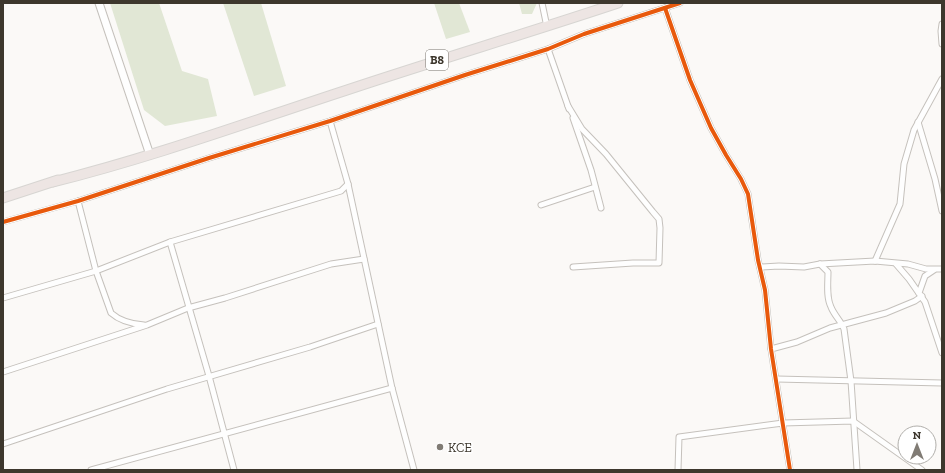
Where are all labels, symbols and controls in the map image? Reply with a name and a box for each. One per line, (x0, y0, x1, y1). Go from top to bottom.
road number: B8 (426, 50, 448, 70)
north arrow (897, 425, 937, 465)
text: N (913, 429, 922, 442)
place label: KCE (448, 440, 472, 455)
marker: KCE (435, 442, 445, 452)

